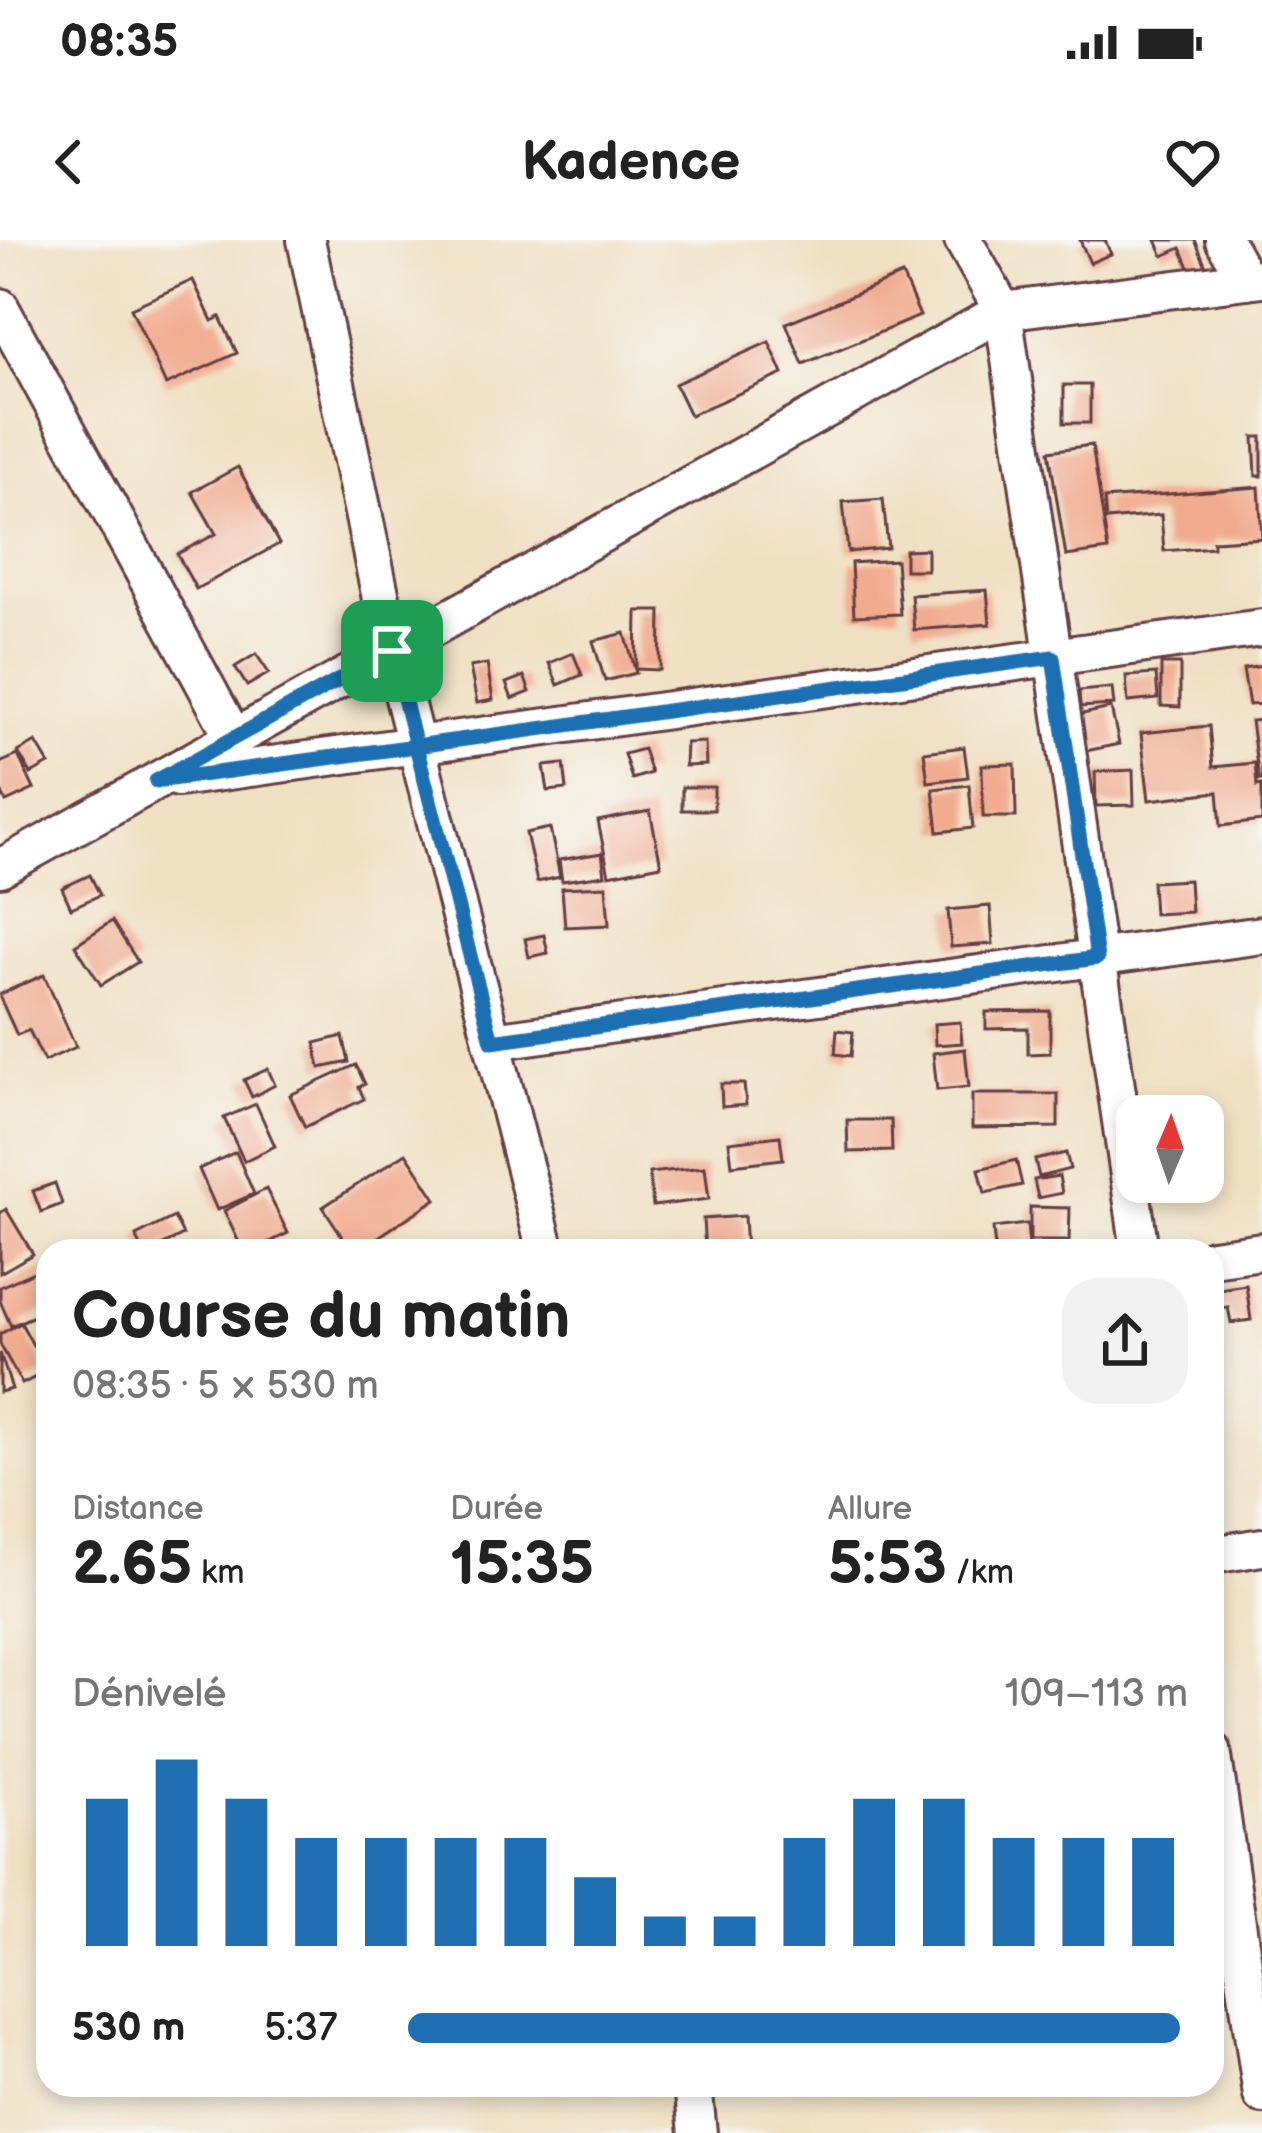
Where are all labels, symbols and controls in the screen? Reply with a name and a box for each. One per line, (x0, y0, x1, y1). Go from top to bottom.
text: 08:35 (60, 15, 178, 70)
icon: back (36, 129, 102, 195)
icon: heart (1160, 129, 1226, 195)
text: Kadence (522, 130, 740, 195)
pin (341, 600, 443, 702)
icon: arrive (359, 618, 425, 684)
north arrow (1116, 1095, 1224, 1203)
map controls (1116, 1095, 1224, 1203)
text: Course du matin (72, 1278, 571, 1357)
button: share (1062, 1278, 1188, 1404)
text: 08:35 · 5 × 530 m (72, 1363, 379, 1410)
text: Distance (72, 1489, 204, 1529)
text: Durée (450, 1489, 543, 1529)
text: Allure (828, 1489, 912, 1529)
text: 2.65 (72, 1529, 192, 1601)
text: 15:35 (450, 1529, 594, 1601)
text: 5:53 (828, 1529, 947, 1601)
text: km (192, 1553, 245, 1593)
text: /km (947, 1553, 1014, 1593)
text: Dénivelé (72, 1671, 226, 1718)
text: 109–113 m (1005, 1671, 1188, 1718)
text: 530 m (72, 2005, 185, 2052)
text: 5:37 (264, 2005, 337, 2052)

